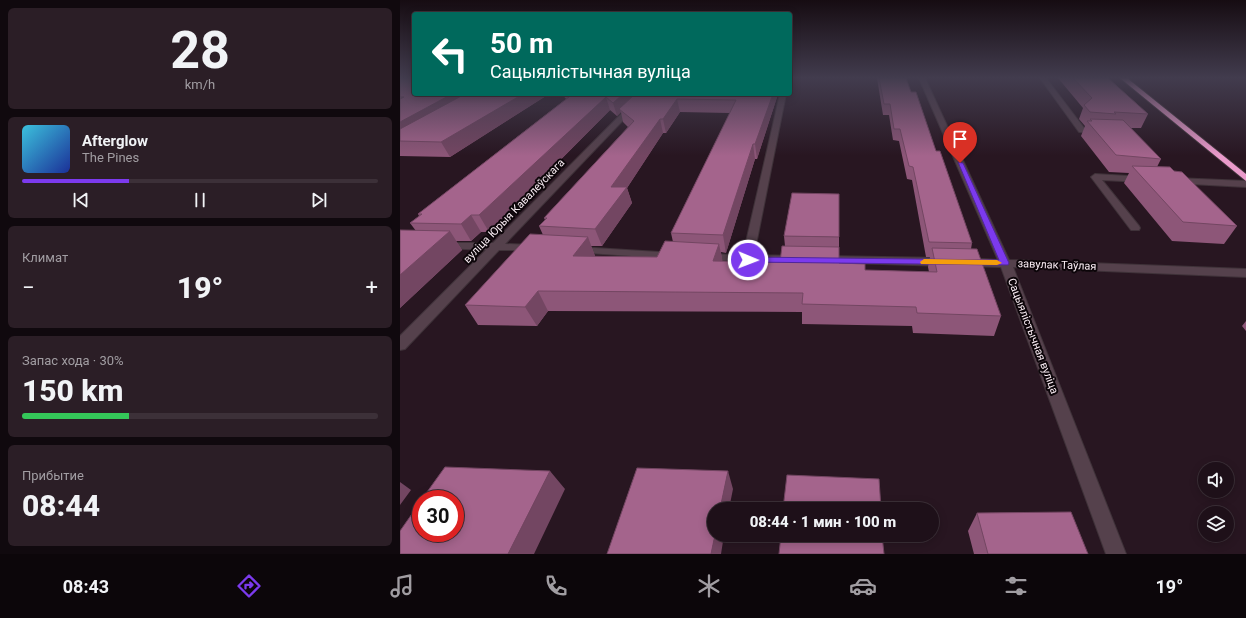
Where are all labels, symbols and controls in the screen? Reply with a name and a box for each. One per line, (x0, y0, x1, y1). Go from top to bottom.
text: 28 (170, 20, 230, 81)
text: 50 m (490, 27, 553, 60)
icon: left (424, 28, 476, 80)
text: Сацыялістычная вуліца (490, 61, 691, 82)
text: km/h (185, 77, 215, 92)
pin (943, 122, 977, 163)
icon: arrive (949, 128, 971, 150)
text: Afterglow (82, 132, 148, 150)
text: The Pines (82, 150, 139, 165)
street label: вуліца Юрыя Кавалеўскага (461, 156, 567, 266)
icon: previous (70, 189, 92, 211)
icon: pause (189, 189, 211, 211)
icon: next (308, 189, 330, 211)
position arrow (727, 239, 769, 281)
text: Климат (22, 250, 68, 265)
street label: завулак Таўлая (1017, 257, 1097, 273)
text: 19° (177, 270, 223, 305)
text: − (22, 275, 35, 300)
text: + (366, 275, 378, 300)
street label: Сацыялістычная вуліца (1005, 276, 1061, 396)
text: Запас хода · 30% (22, 353, 124, 368)
text: 150 km (22, 373, 124, 408)
map controls (1198, 462, 1234, 542)
button: sound (1198, 462, 1234, 498)
text: Прибытие (22, 468, 84, 483)
text: 08:44 (22, 488, 100, 523)
speed limit sign: 30 (412, 490, 464, 542)
button: layers (1198, 506, 1234, 542)
text: 08:44 · 1 мин · 100 m (750, 513, 896, 531)
icon: directions (235, 572, 263, 600)
icon: music (388, 572, 416, 600)
icon: phone (542, 572, 570, 600)
icon: climate (695, 572, 723, 600)
icon: car (849, 572, 877, 600)
icon: filters (1002, 572, 1030, 600)
text: 08:43 (63, 576, 109, 597)
text: 19° (1156, 576, 1183, 597)

